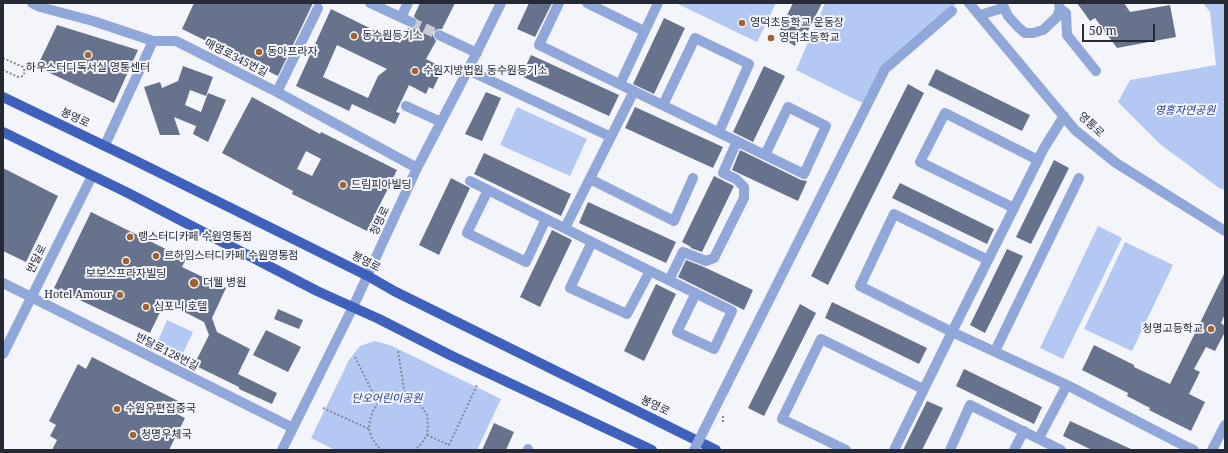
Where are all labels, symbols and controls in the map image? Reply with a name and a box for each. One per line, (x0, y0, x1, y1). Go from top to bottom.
place label: 영덕초등학교 운동장 (750, 16, 844, 30)
scale bar (1084, 16, 1157, 42)
marker: 영덕초등학교 운동장 (737, 18, 747, 28)
text: 50 m (1089, 22, 1117, 39)
place label: 동수원등기소 (362, 29, 423, 43)
marker: 동수원등기소 (349, 31, 359, 41)
place label: 영덕초등학교 (779, 31, 840, 45)
marker: 영덕초등학교 (766, 33, 776, 43)
street label: 매영로345번길 (202, 36, 270, 80)
place label: 동아프라자 (267, 45, 318, 59)
marker: 동아프라자 (254, 47, 264, 57)
marker: 하우스터디독서실 영통센터 (83, 50, 93, 60)
place label: 하우스터디독서실 영통센터 (26, 61, 150, 75)
place label: 수원지방법원 동수원등기소 (423, 64, 547, 78)
marker: 수원지방법원 동수원등기소 (410, 66, 420, 76)
park label: 영흥자연공원 (1155, 104, 1215, 118)
street label: 봉영로 (58, 106, 92, 130)
street label: 영통로 (1075, 110, 1107, 140)
place label: 드림피아빌딩 (351, 178, 412, 192)
marker: 드림피아빌딩 (338, 180, 348, 190)
street label: 청명로 (368, 204, 392, 238)
place label: 랭스터디카페 수원영통점 (138, 230, 252, 244)
marker: 랭스터디카페 수원영통점 (125, 232, 135, 242)
street label: 반달로 (24, 242, 50, 276)
place label: 르하임스터디카페 수원영통점 (164, 249, 298, 263)
street label: 봉영로 (349, 249, 383, 275)
marker: 르하임스터디카페 수원영통점 (151, 251, 161, 261)
marker: 보보스프라자빌딩 (121, 256, 131, 266)
place label: 보보스프라자빌딩 (86, 267, 166, 281)
place label: 더웰 병원 (203, 276, 246, 290)
marker: 더웰 병원 (188, 277, 200, 289)
place label: Hotel Amour (44, 288, 112, 302)
marker: Hotel Amour (115, 290, 125, 300)
place label: 심포니 호텔 (154, 300, 207, 314)
marker: 심포니 호텔 (141, 302, 151, 312)
place label: 청명고등학교 (1142, 322, 1203, 336)
marker: 청명고등학교 (1206, 324, 1216, 334)
street label: 반달로128번길 (133, 330, 201, 374)
park label: 단오어린이공원 (352, 392, 422, 406)
street label: 봉영로 (638, 393, 672, 419)
place label: 수원우편집중국 (125, 402, 196, 416)
marker: 수원우편집중국 (112, 404, 122, 414)
place label: 청명우체국 (141, 428, 192, 442)
marker: 청명우체국 (128, 430, 138, 440)

